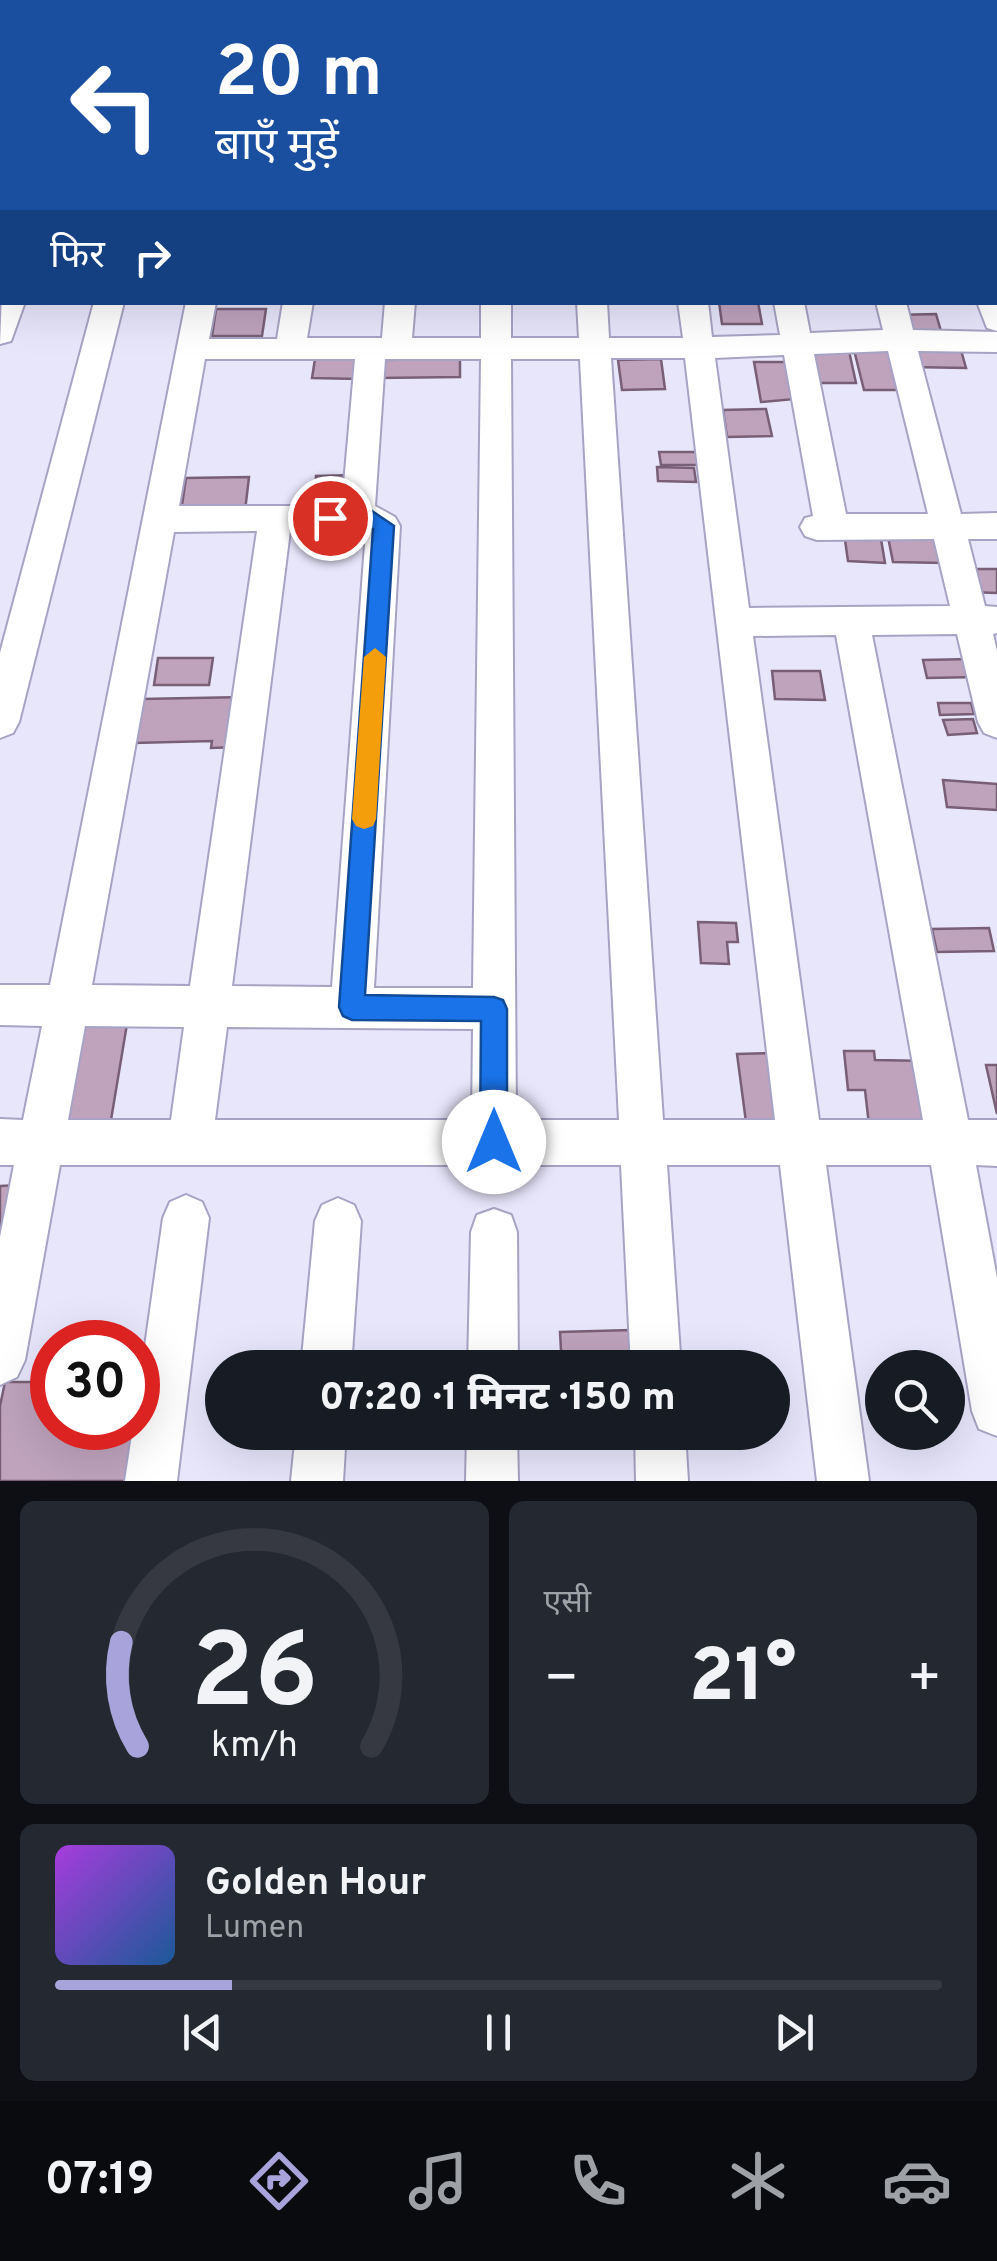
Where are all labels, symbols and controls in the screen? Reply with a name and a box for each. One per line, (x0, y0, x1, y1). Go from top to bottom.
text: 20 m (215, 32, 383, 121)
icon: left (50, 40, 180, 170)
text: बाएँ मुड़ें (215, 119, 339, 176)
icon: right (125, 230, 180, 285)
text: फिर (50, 233, 105, 282)
pin (288, 476, 373, 561)
icon: arrive (303, 491, 358, 546)
position arrow (442, 1090, 546, 1194)
speed limit sign: 30 (30, 1320, 160, 1450)
map controls (865, 1350, 965, 1450)
button: search (865, 1350, 965, 1450)
text: 07:20 · 1 मिनट · 150 m (319, 1375, 676, 1424)
text: एसी (544, 1584, 591, 1624)
text: 26 (190, 1612, 318, 1744)
text: 21° (689, 1633, 797, 1728)
text: − (544, 1646, 579, 1716)
text: + (907, 1646, 942, 1716)
text: km/h (211, 1724, 298, 1770)
text: Golden Hour (205, 1860, 426, 1909)
text: Lumen (205, 1909, 304, 1949)
icon: previous (175, 2005, 230, 2060)
icon: pause (471, 2005, 526, 2060)
icon: next (767, 2005, 822, 2060)
icon: directions (244, 2146, 314, 2216)
icon: music (403, 2146, 473, 2216)
icon: phone (563, 2146, 633, 2216)
icon: climate (723, 2146, 793, 2216)
icon: car (882, 2146, 952, 2216)
text: 07:19 (45, 2153, 154, 2210)

